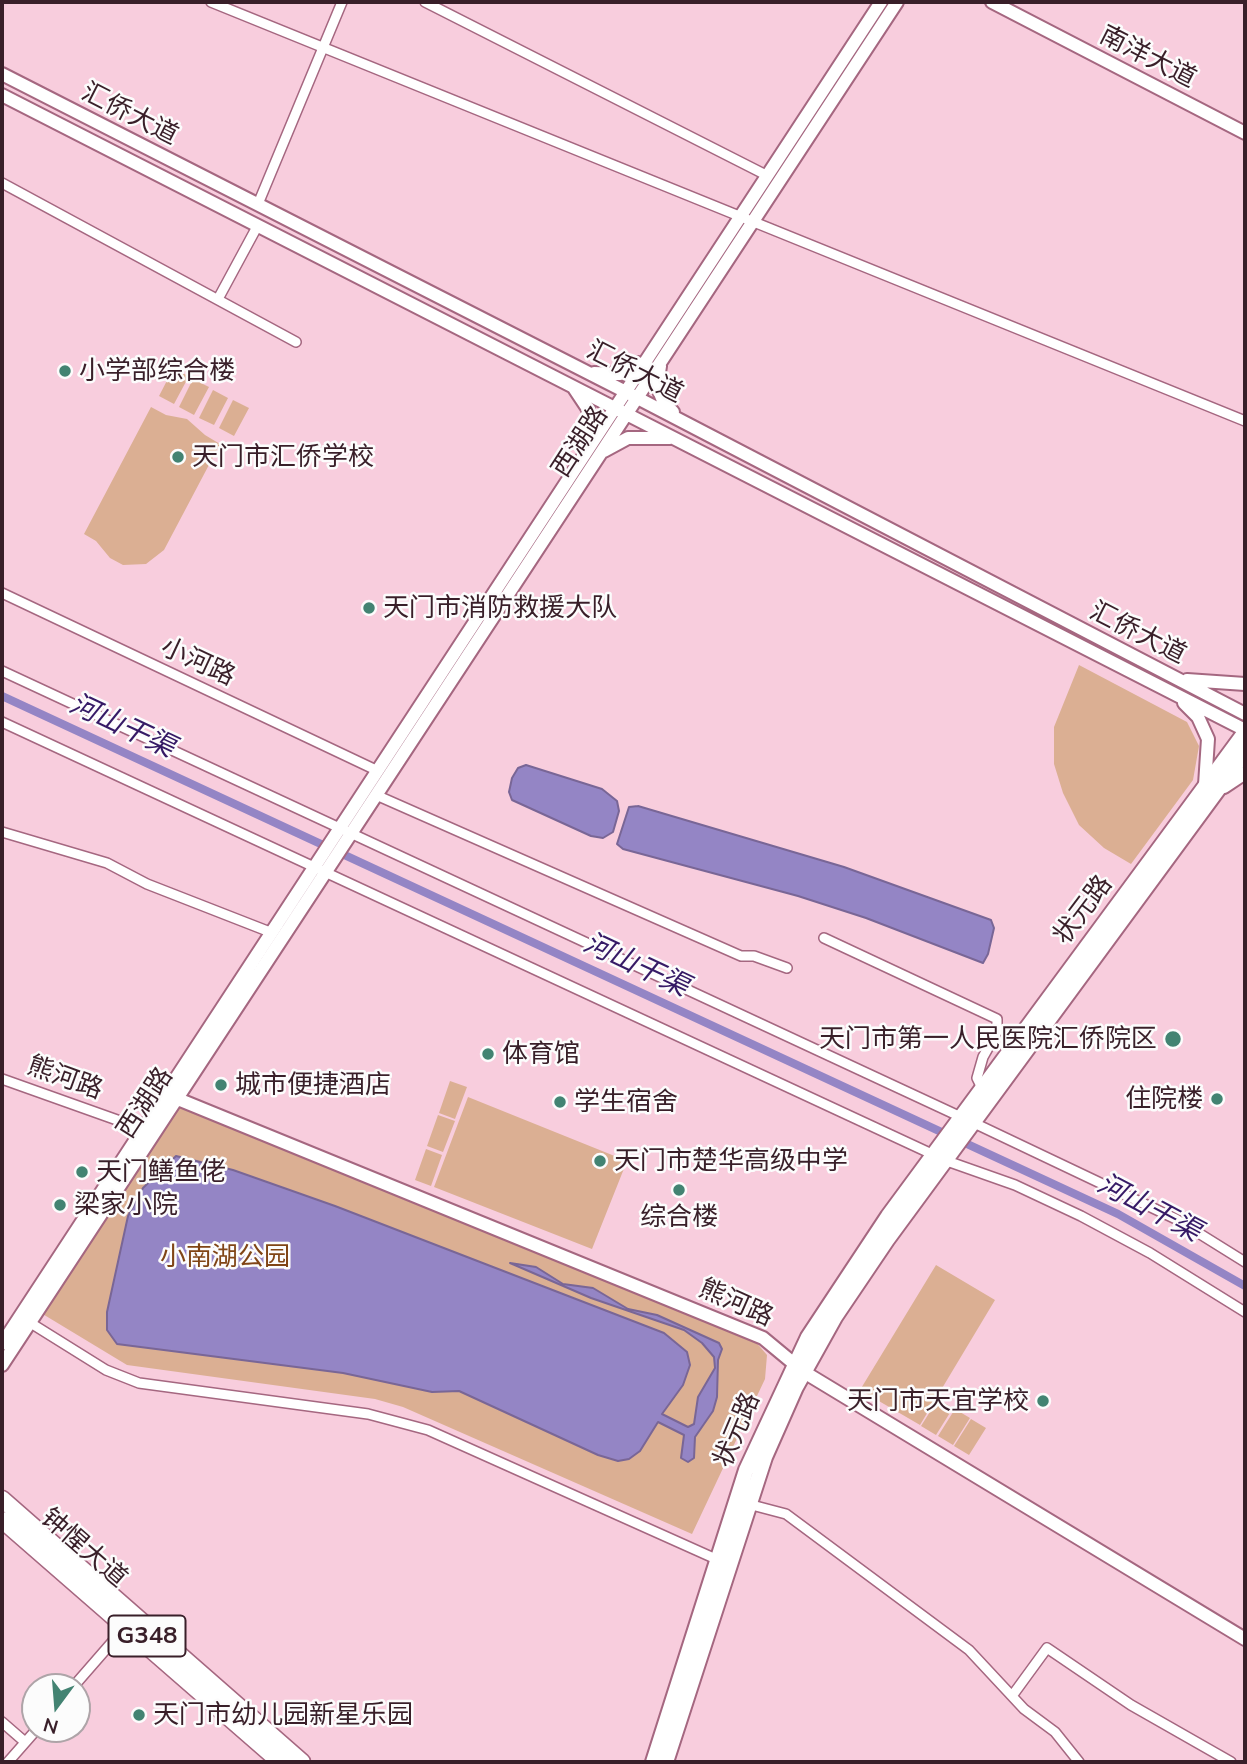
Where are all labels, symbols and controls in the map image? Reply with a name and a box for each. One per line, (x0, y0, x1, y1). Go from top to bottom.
street label: 南洋大道 (1095, 19, 1201, 95)
street label: 汇侨大道 (77, 76, 183, 152)
street label: 汇侨大道 (582, 334, 688, 410)
place label: 小学部综合楼 (79, 355, 235, 387)
marker: 小学部综合楼 (57, 363, 73, 379)
street label: 西湖路 (546, 401, 614, 483)
place label: 天门市汇侨学校 (192, 441, 374, 473)
marker: 天门市汇侨学校 (170, 449, 186, 465)
place label: 天门市消防救援大队 (383, 592, 617, 624)
street label: 汇侨大道 (1085, 595, 1191, 671)
marker: 天门市消防救援大队 (361, 600, 377, 616)
street label: 小河路 (156, 631, 240, 693)
water label: 河山干渠 (64, 687, 180, 765)
street label: 状元路 (1047, 869, 1119, 951)
water label: 河山干渠 (578, 926, 694, 1004)
place label: 天门市第一人民医院汇侨院区 (819, 1023, 1157, 1055)
marker: 天门市第一人民医院汇侨院区 (1163, 1029, 1183, 1049)
place label: 体育馆 (502, 1038, 580, 1070)
marker: 体育馆 (480, 1046, 496, 1062)
street label: 熊河路 (23, 1050, 107, 1106)
street label: 西湖路 (111, 1062, 179, 1144)
place label: 城市便捷酒店 (235, 1069, 391, 1101)
marker: 城市便捷酒店 (213, 1077, 229, 1093)
place label: 住院楼 (1125, 1083, 1203, 1115)
place label: 学生宿舍 (574, 1086, 678, 1118)
marker: 住院楼 (1209, 1091, 1225, 1107)
marker: 学生宿舍 (552, 1094, 568, 1110)
place label: 天门市楚华高级中学 (614, 1145, 848, 1177)
marker: 天门市楚华高级中学 (592, 1153, 608, 1169)
place label: 天门鳝鱼佬 (96, 1156, 226, 1188)
marker: 天门鳝鱼佬 (74, 1164, 90, 1180)
water label: 河山干渠 (1092, 1167, 1206, 1249)
marker: 综合楼 (671, 1182, 687, 1198)
place label: 梁家小院 (74, 1189, 178, 1221)
marker: 梁家小院 (52, 1197, 68, 1213)
place label: 综合楼 (640, 1201, 718, 1233)
park label: 小南湖公园 (160, 1241, 290, 1273)
street label: 熊河路 (694, 1273, 778, 1333)
place label: 天门市天宜学校 (847, 1385, 1029, 1417)
street label: 状元路 (707, 1388, 767, 1472)
marker: 天门市天宜学校 (1035, 1393, 1051, 1409)
street label: 钟惺大道 (35, 1502, 133, 1594)
road number: G348 (108, 1616, 186, 1656)
north arrow (21, 1673, 91, 1743)
place label: 天门市幼儿园新星乐园 (153, 1699, 413, 1731)
marker: 天门市幼儿园新星乐园 (131, 1707, 147, 1723)
text: N (41, 1713, 61, 1740)

